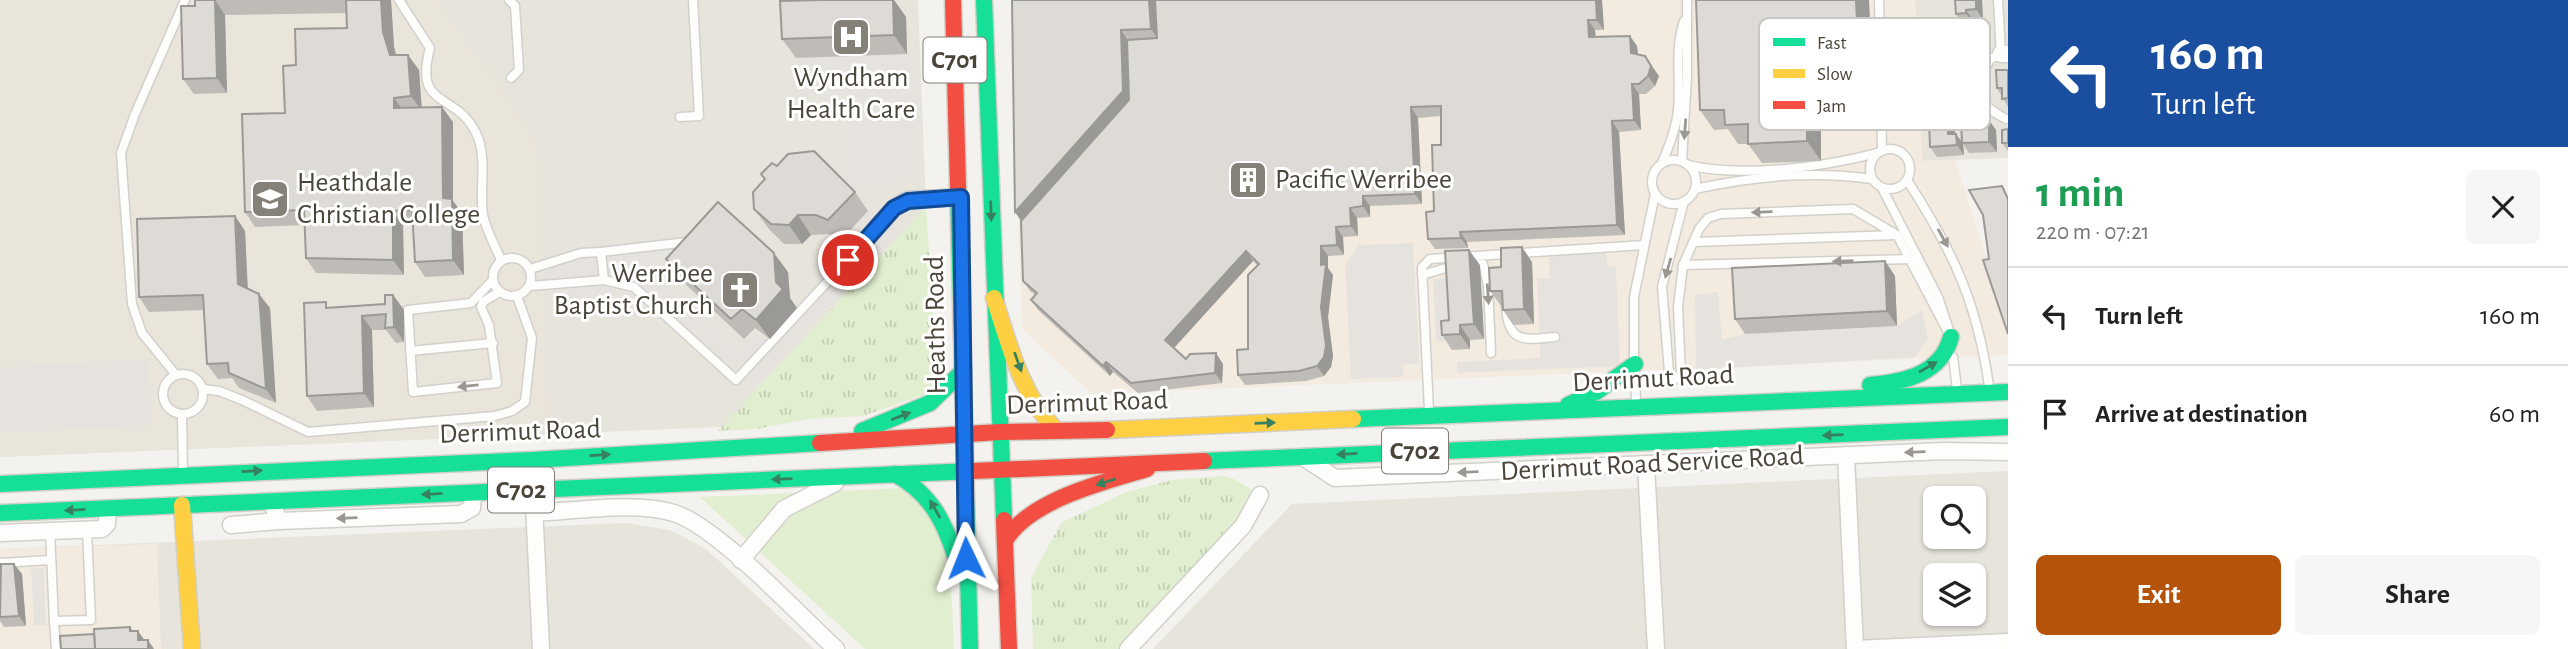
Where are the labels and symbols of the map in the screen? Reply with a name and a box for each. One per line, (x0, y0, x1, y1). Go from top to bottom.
hospital icon: Wyndham Health Care (830, 16, 872, 58)
legend (1759, 18, 1990, 130)
text: Fast (1817, 34, 1847, 53)
road number: C701 (923, 38, 986, 82)
place label: Wyndham Health Care (787, 64, 915, 124)
text: Slow (1817, 65, 1853, 84)
text: Jam (1817, 97, 1846, 116)
one-way arrow (1680, 118, 1691, 140)
building icon: Pacific Werribee (1227, 159, 1269, 201)
place label: Pacific Werribee (1275, 166, 1452, 194)
place label: Heathdale Christian College (297, 169, 480, 229)
school or university icon: Heathdale Christian College (249, 178, 291, 220)
one-way arrow (985, 200, 996, 222)
one-way arrow (1751, 207, 1773, 218)
one-way arrow (1937, 228, 1949, 248)
pin (818, 230, 878, 290)
street label: Heaths Road (921, 255, 951, 395)
one-way arrow (1831, 255, 1853, 266)
one-way arrow (1662, 257, 1672, 278)
place label: Werribee Baptist Church (554, 260, 713, 320)
church icon: Werribee Baptist Church (719, 269, 761, 311)
one-way arrow (1483, 283, 1494, 305)
one-way arrow (1012, 351, 1023, 372)
street label: Derrimut Road (1571, 361, 1735, 397)
one-way arrow (1919, 361, 1938, 373)
one-way arrow (457, 381, 479, 392)
street label: Derrimut Road (1006, 386, 1168, 420)
one-way arrow (890, 411, 911, 422)
street label: Derrimut Road (439, 415, 601, 449)
one-way arrow (1254, 417, 1276, 428)
road number: C702 (1382, 428, 1448, 474)
one-way arrow (1822, 429, 1844, 441)
street label: Derrimut Road Service Road (1499, 442, 1805, 486)
one-way arrow (1904, 446, 1926, 457)
one-way arrow (1335, 449, 1357, 460)
one-way arrow (589, 450, 611, 461)
one-way arrow (241, 466, 263, 477)
one-way arrow (1457, 467, 1479, 478)
road number: C702 (488, 468, 554, 512)
one-way arrow (771, 473, 793, 484)
one-way arrow (1095, 477, 1116, 488)
one-way arrow (421, 489, 443, 500)
one-way arrow (929, 499, 942, 518)
one-way arrow (64, 505, 86, 516)
one-way arrow (336, 513, 358, 524)
position arrow (929, 521, 1003, 595)

